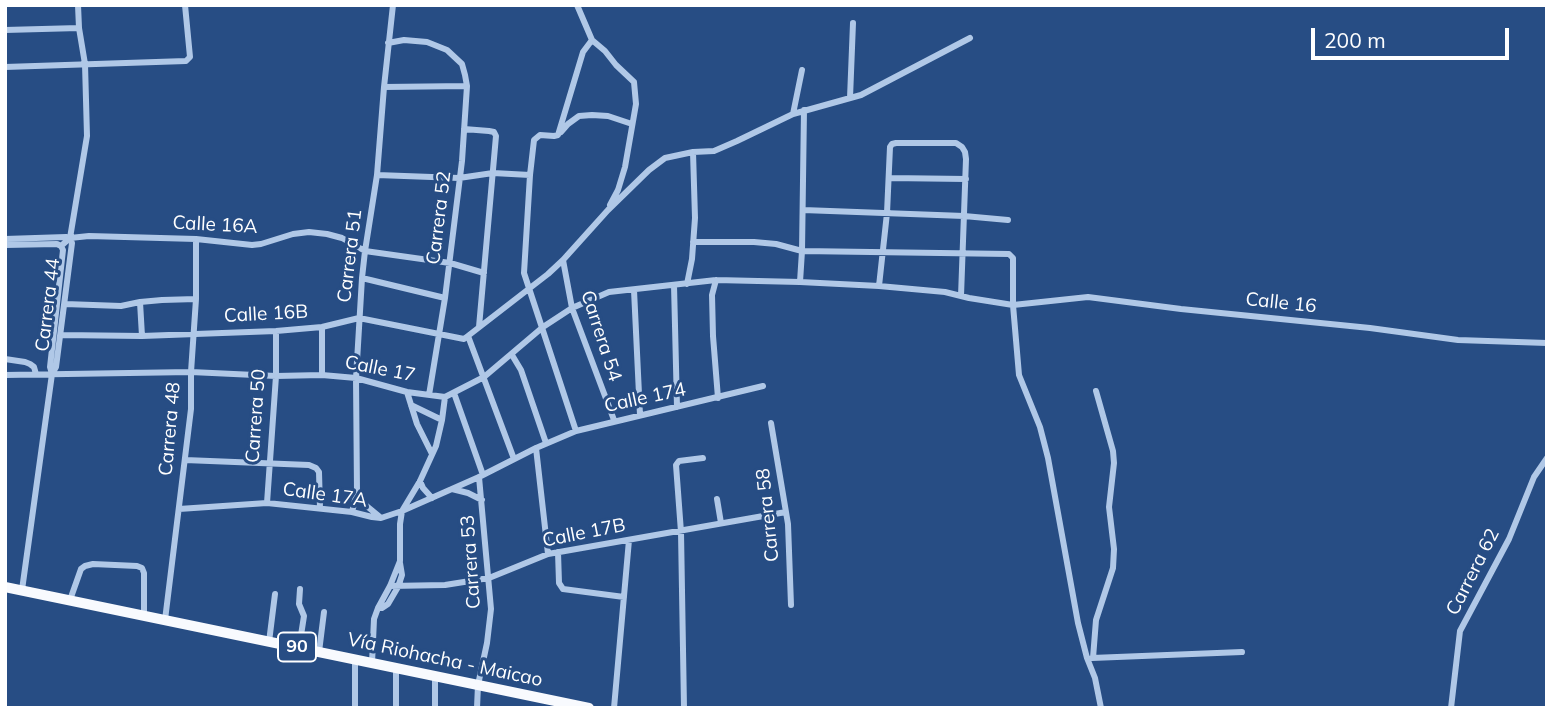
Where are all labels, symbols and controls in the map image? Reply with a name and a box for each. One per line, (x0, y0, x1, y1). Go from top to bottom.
scale bar (1314, 14, 1512, 58)
text: 200 m (1324, 27, 1386, 53)
street label: Carrera 52 (422, 170, 456, 266)
street label: Carrera 51 (333, 208, 367, 304)
street label: Calle 16A (172, 211, 258, 239)
street label: Carrera 44 (31, 257, 65, 353)
street label: Carrera 54 (576, 288, 626, 384)
street label: Calle 16 (1244, 288, 1318, 318)
street label: Calle 16B (223, 300, 309, 328)
street label: Calle 17 (343, 351, 417, 387)
street label: Carrera 50 (241, 368, 271, 464)
street label: Calle 174 (602, 378, 688, 418)
street label: Carrera 48 (155, 381, 185, 477)
street label: Carrera 58 (752, 467, 784, 563)
street label: Calle 17A (281, 478, 369, 512)
street label: Carrera 53 (456, 514, 486, 610)
street label: Calle 17B (541, 514, 627, 552)
street label: Carrera 62 (1441, 525, 1505, 619)
street label: Vía Riohacha - Maicao (345, 628, 545, 692)
road number: 90 (278, 632, 316, 662)

